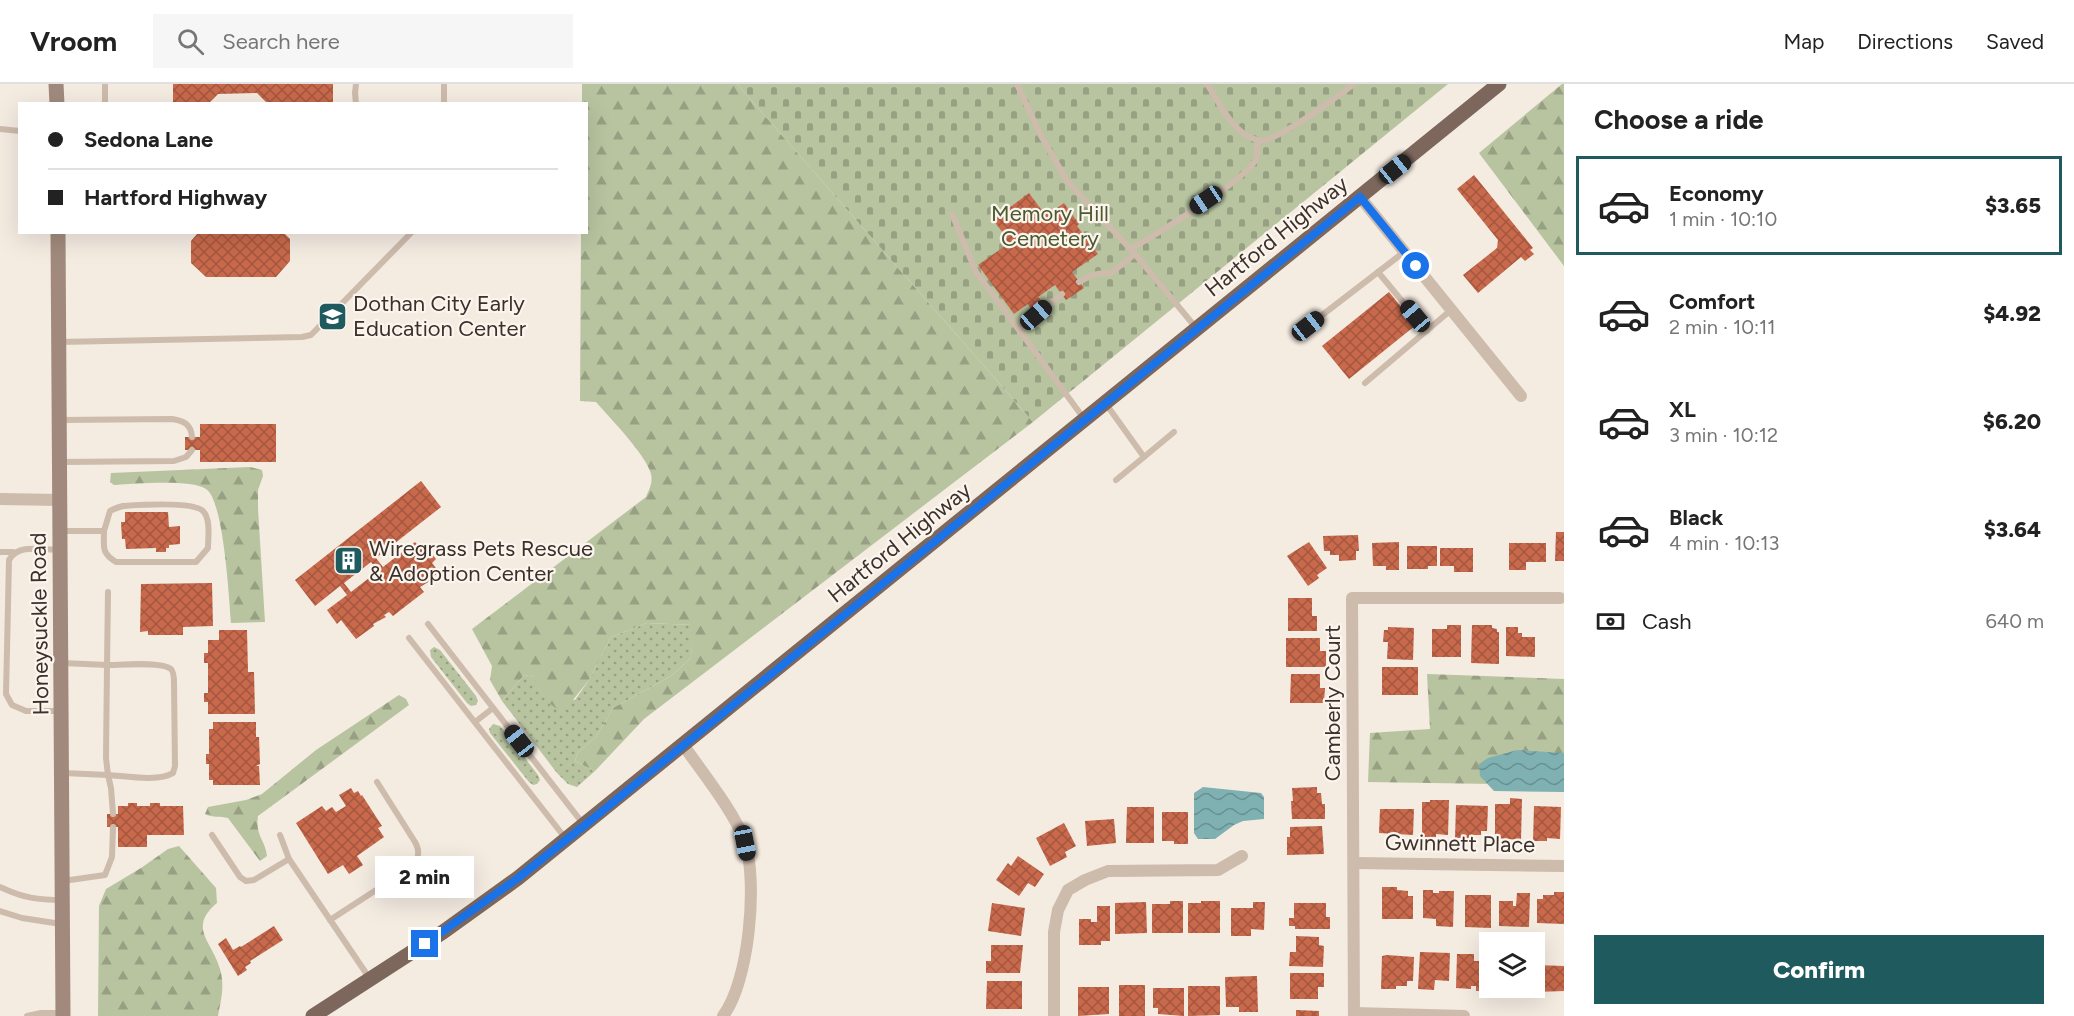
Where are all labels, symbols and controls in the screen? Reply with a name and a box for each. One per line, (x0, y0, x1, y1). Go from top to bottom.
search box (153, 14, 573, 68)
text: Vroom (30, 24, 117, 58)
icon: search (174, 25, 207, 58)
text: Search here (222, 28, 340, 55)
text: Map (1783, 29, 1824, 54)
text: Directions (1857, 29, 1953, 54)
text: Saved (1986, 29, 2044, 54)
text: Choose a ride (1594, 103, 1763, 136)
text: Sedona Lane (84, 126, 213, 153)
car (1375, 151, 1415, 187)
street label: Hartford Highway (1199, 170, 1354, 302)
icon: car (1597, 179, 1651, 233)
text: Economy (1669, 180, 1764, 207)
car (1186, 182, 1226, 218)
text: Hartford Highway (84, 184, 267, 211)
text: $3.65 (1985, 192, 2041, 219)
park label: Memory Hill Cemetery (991, 200, 1109, 252)
text: 1 min · 10:10 (1669, 207, 1777, 231)
route start (1402, 252, 1429, 279)
icon: car (1597, 287, 1651, 341)
text: Comfort (1669, 288, 1755, 315)
place label: Dothan City Early Education Center (353, 290, 527, 342)
car (1017, 296, 1055, 334)
car (1397, 296, 1433, 336)
school or university icon: Dothan City Early Education Center (316, 300, 348, 332)
text: $4.92 (1983, 300, 2041, 327)
car (1288, 308, 1328, 344)
text: 2 min · 10:11 (1669, 315, 1776, 339)
icon: car (1597, 395, 1651, 449)
text: XL (1669, 396, 1696, 423)
text: $6.20 (1983, 408, 2041, 435)
text: 3 min · 10:12 (1669, 423, 1778, 447)
street label: Hartford Highway (822, 476, 977, 608)
icon: car (1597, 503, 1651, 557)
text: Black (1669, 504, 1723, 531)
text: $3.64 (1984, 516, 2041, 543)
text: 4 min · 10:13 (1669, 531, 1779, 555)
street label: Honeysuckle Road (24, 532, 55, 716)
place label: Wiregrass Pets Rescue & Adoption Center (369, 535, 593, 587)
building icon: Wiregrass Pets Rescue & Adoption Center (332, 545, 364, 577)
icon: cash (1594, 605, 1627, 638)
text: Cash (1642, 608, 1692, 635)
text: 640 m (1985, 609, 2044, 633)
street label: Camberly Court (1319, 625, 1346, 781)
car (501, 721, 537, 761)
car (733, 824, 757, 862)
street label: Gwinnett Place (1385, 829, 1535, 858)
callout: 2 min (376, 857, 474, 899)
text: 2 min (399, 865, 450, 889)
route end (411, 930, 438, 957)
map controls (1479, 932, 1545, 998)
button: layers (1479, 932, 1545, 998)
button: Confirm (1594, 935, 2044, 1004)

